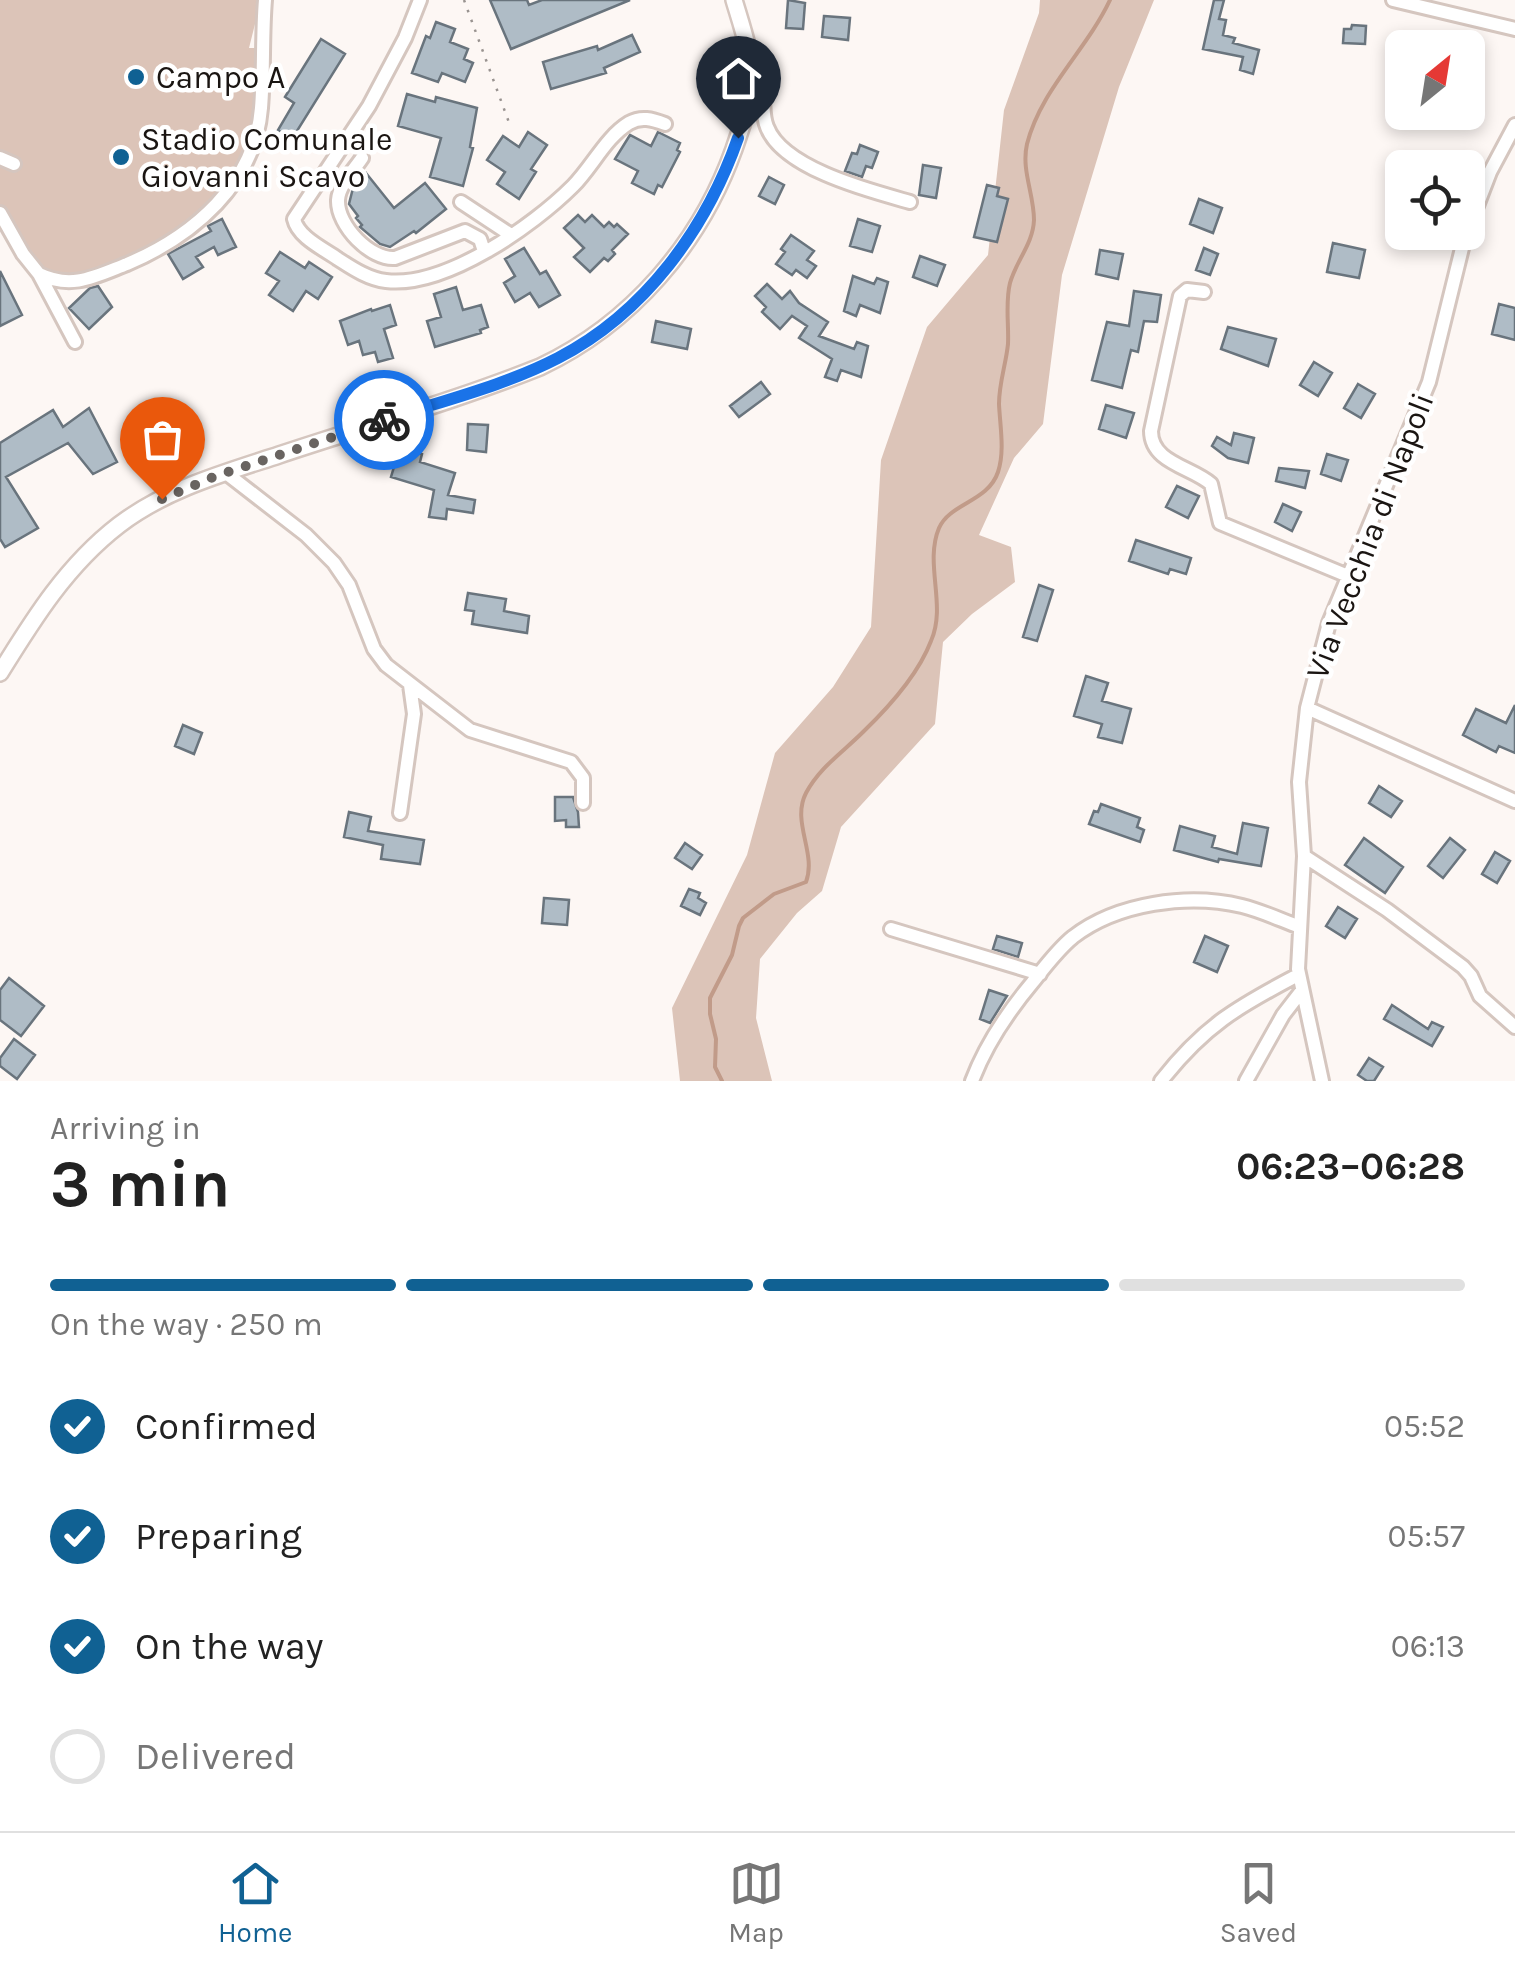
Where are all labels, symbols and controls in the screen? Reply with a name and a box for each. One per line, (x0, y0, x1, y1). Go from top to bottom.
north arrow (1385, 30, 1485, 130)
map controls (1385, 30, 1485, 250)
pin (696, 36, 781, 139)
icon: home (711, 51, 766, 106)
place label: Campo A (156, 59, 285, 96)
marker: Campo A (125, 66, 147, 88)
place label: Stadio Comunale Giovanni Scavo (141, 121, 392, 195)
marker: Stadio Comunale Giovanni Scavo (110, 146, 132, 168)
button: locate (1385, 150, 1485, 250)
courier (334, 370, 434, 470)
street label: Via Vecchia di Napoli (1298, 388, 1442, 684)
icon: bike (357, 393, 412, 448)
pin (120, 397, 205, 500)
icon: bag (135, 412, 190, 467)
text: Arriving in (50, 1110, 201, 1147)
text: 06:23–06:28 (1236, 1144, 1465, 1189)
text: 3 min (50, 1146, 230, 1222)
text: On the way · 250 m (50, 1306, 323, 1343)
icon: check (50, 1399, 105, 1454)
text: Confirmed (135, 1404, 318, 1449)
text: 05:52 (1384, 1408, 1465, 1445)
icon: check (50, 1509, 105, 1564)
text: Preparing (135, 1514, 302, 1559)
text: 05:57 (1387, 1518, 1465, 1555)
icon: check (50, 1619, 105, 1674)
text: On the way (135, 1624, 323, 1669)
text: 06:13 (1391, 1628, 1465, 1665)
text: Delivered (135, 1734, 296, 1779)
tab: Home (218, 1856, 293, 1949)
tab: Map (728, 1856, 784, 1949)
tab: Saved (1220, 1856, 1297, 1949)

